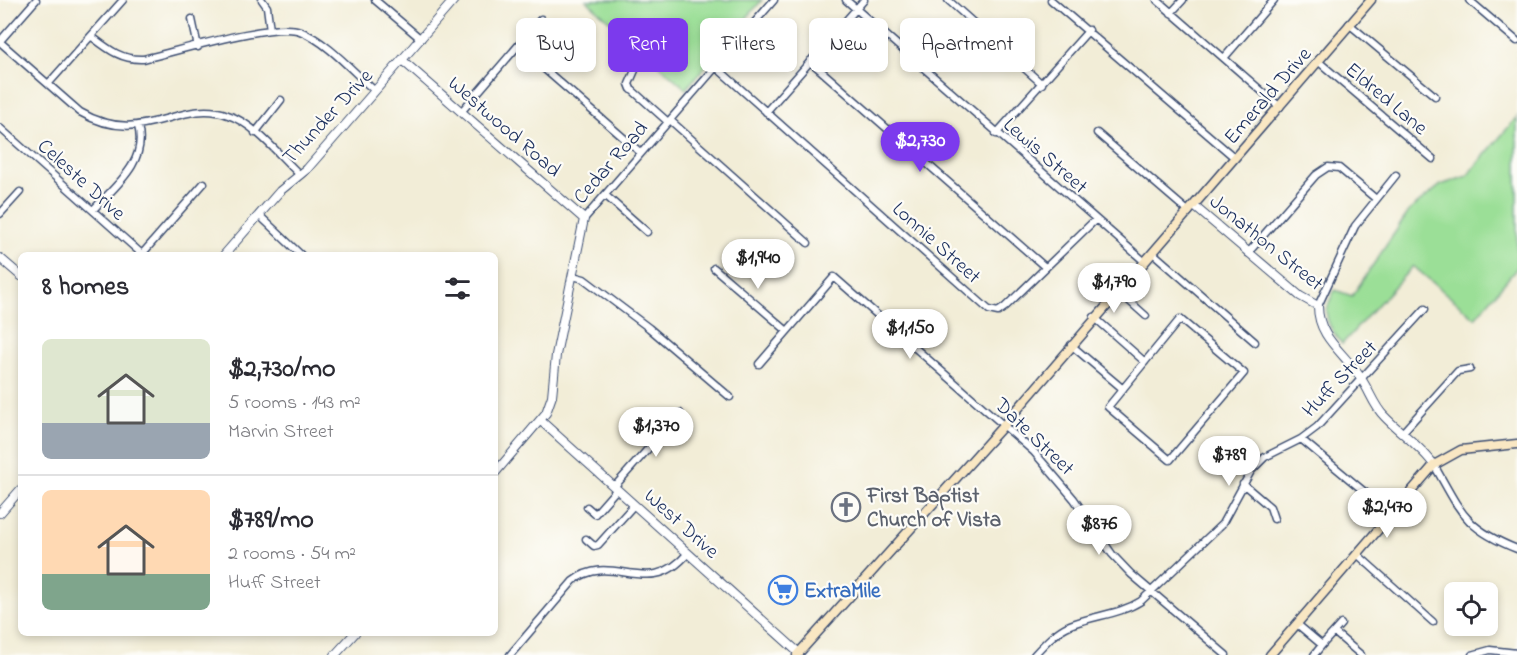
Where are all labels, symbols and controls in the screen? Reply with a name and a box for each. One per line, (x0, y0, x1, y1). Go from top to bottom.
chip: Buy (516, 18, 596, 72)
chip: Rent (608, 18, 688, 72)
chip: Filters (700, 18, 797, 72)
chip: New (809, 18, 888, 72)
chip: Apartment (900, 18, 1035, 72)
street label: Emerald Drive (1218, 40, 1320, 152)
street label: Eldred Lane (1338, 56, 1434, 144)
street label: Thunder Drive (276, 62, 381, 172)
street label: Westwood Road (440, 70, 567, 185)
street label: Lewis Street (996, 111, 1094, 202)
street label: Cedar Road (567, 115, 656, 211)
pin: $2,730 (871, 122, 969, 173)
text: $2,730 (895, 127, 945, 156)
street label: Celeste Drive (30, 132, 132, 229)
street label: Jonathon Street (1202, 188, 1329, 299)
street label: Lonnie Street (884, 195, 987, 292)
pin: $1,940 (709, 239, 807, 290)
text: $1,940 (736, 244, 780, 273)
pin: $1,790 (1065, 263, 1163, 314)
text: $1,790 (1092, 268, 1136, 297)
text: 8 homes (42, 269, 129, 307)
icon: filters (441, 272, 474, 305)
pin: $1,150 (861, 309, 959, 360)
text: $1,150 (886, 314, 934, 343)
street label: Huff Street (1296, 334, 1385, 425)
text: $2,730/mo (228, 351, 336, 389)
icon: home (90, 363, 162, 435)
text: 5 rooms · 143 m² (228, 389, 361, 418)
street label: Date Street (986, 391, 1080, 483)
pin: $1,370 (607, 407, 705, 458)
text: $1,370 (632, 412, 680, 441)
text: Marvin Street (228, 418, 334, 447)
pin: $789 (1193, 436, 1265, 487)
text: $789 (1212, 441, 1246, 470)
street label: West Drive (636, 482, 726, 567)
place label: First Baptist Church of Vista (866, 482, 1001, 536)
pin: $2,470 (1338, 488, 1436, 539)
church icon: First Baptist Church of Vista (830, 491, 862, 523)
text: $2,470 (1362, 493, 1412, 522)
text: $789/mo (228, 502, 314, 540)
pin: $876 (1063, 505, 1135, 556)
text: $876 (1081, 510, 1117, 539)
icon: home (90, 514, 162, 586)
text: 2 rooms · 54 m² (228, 540, 356, 569)
text: Huff Street (228, 569, 321, 598)
supermarket icon: ExtraMile (767, 574, 799, 606)
place label: ExtraMile (804, 577, 881, 607)
map controls (1444, 582, 1498, 636)
button: locate (1444, 582, 1498, 636)

